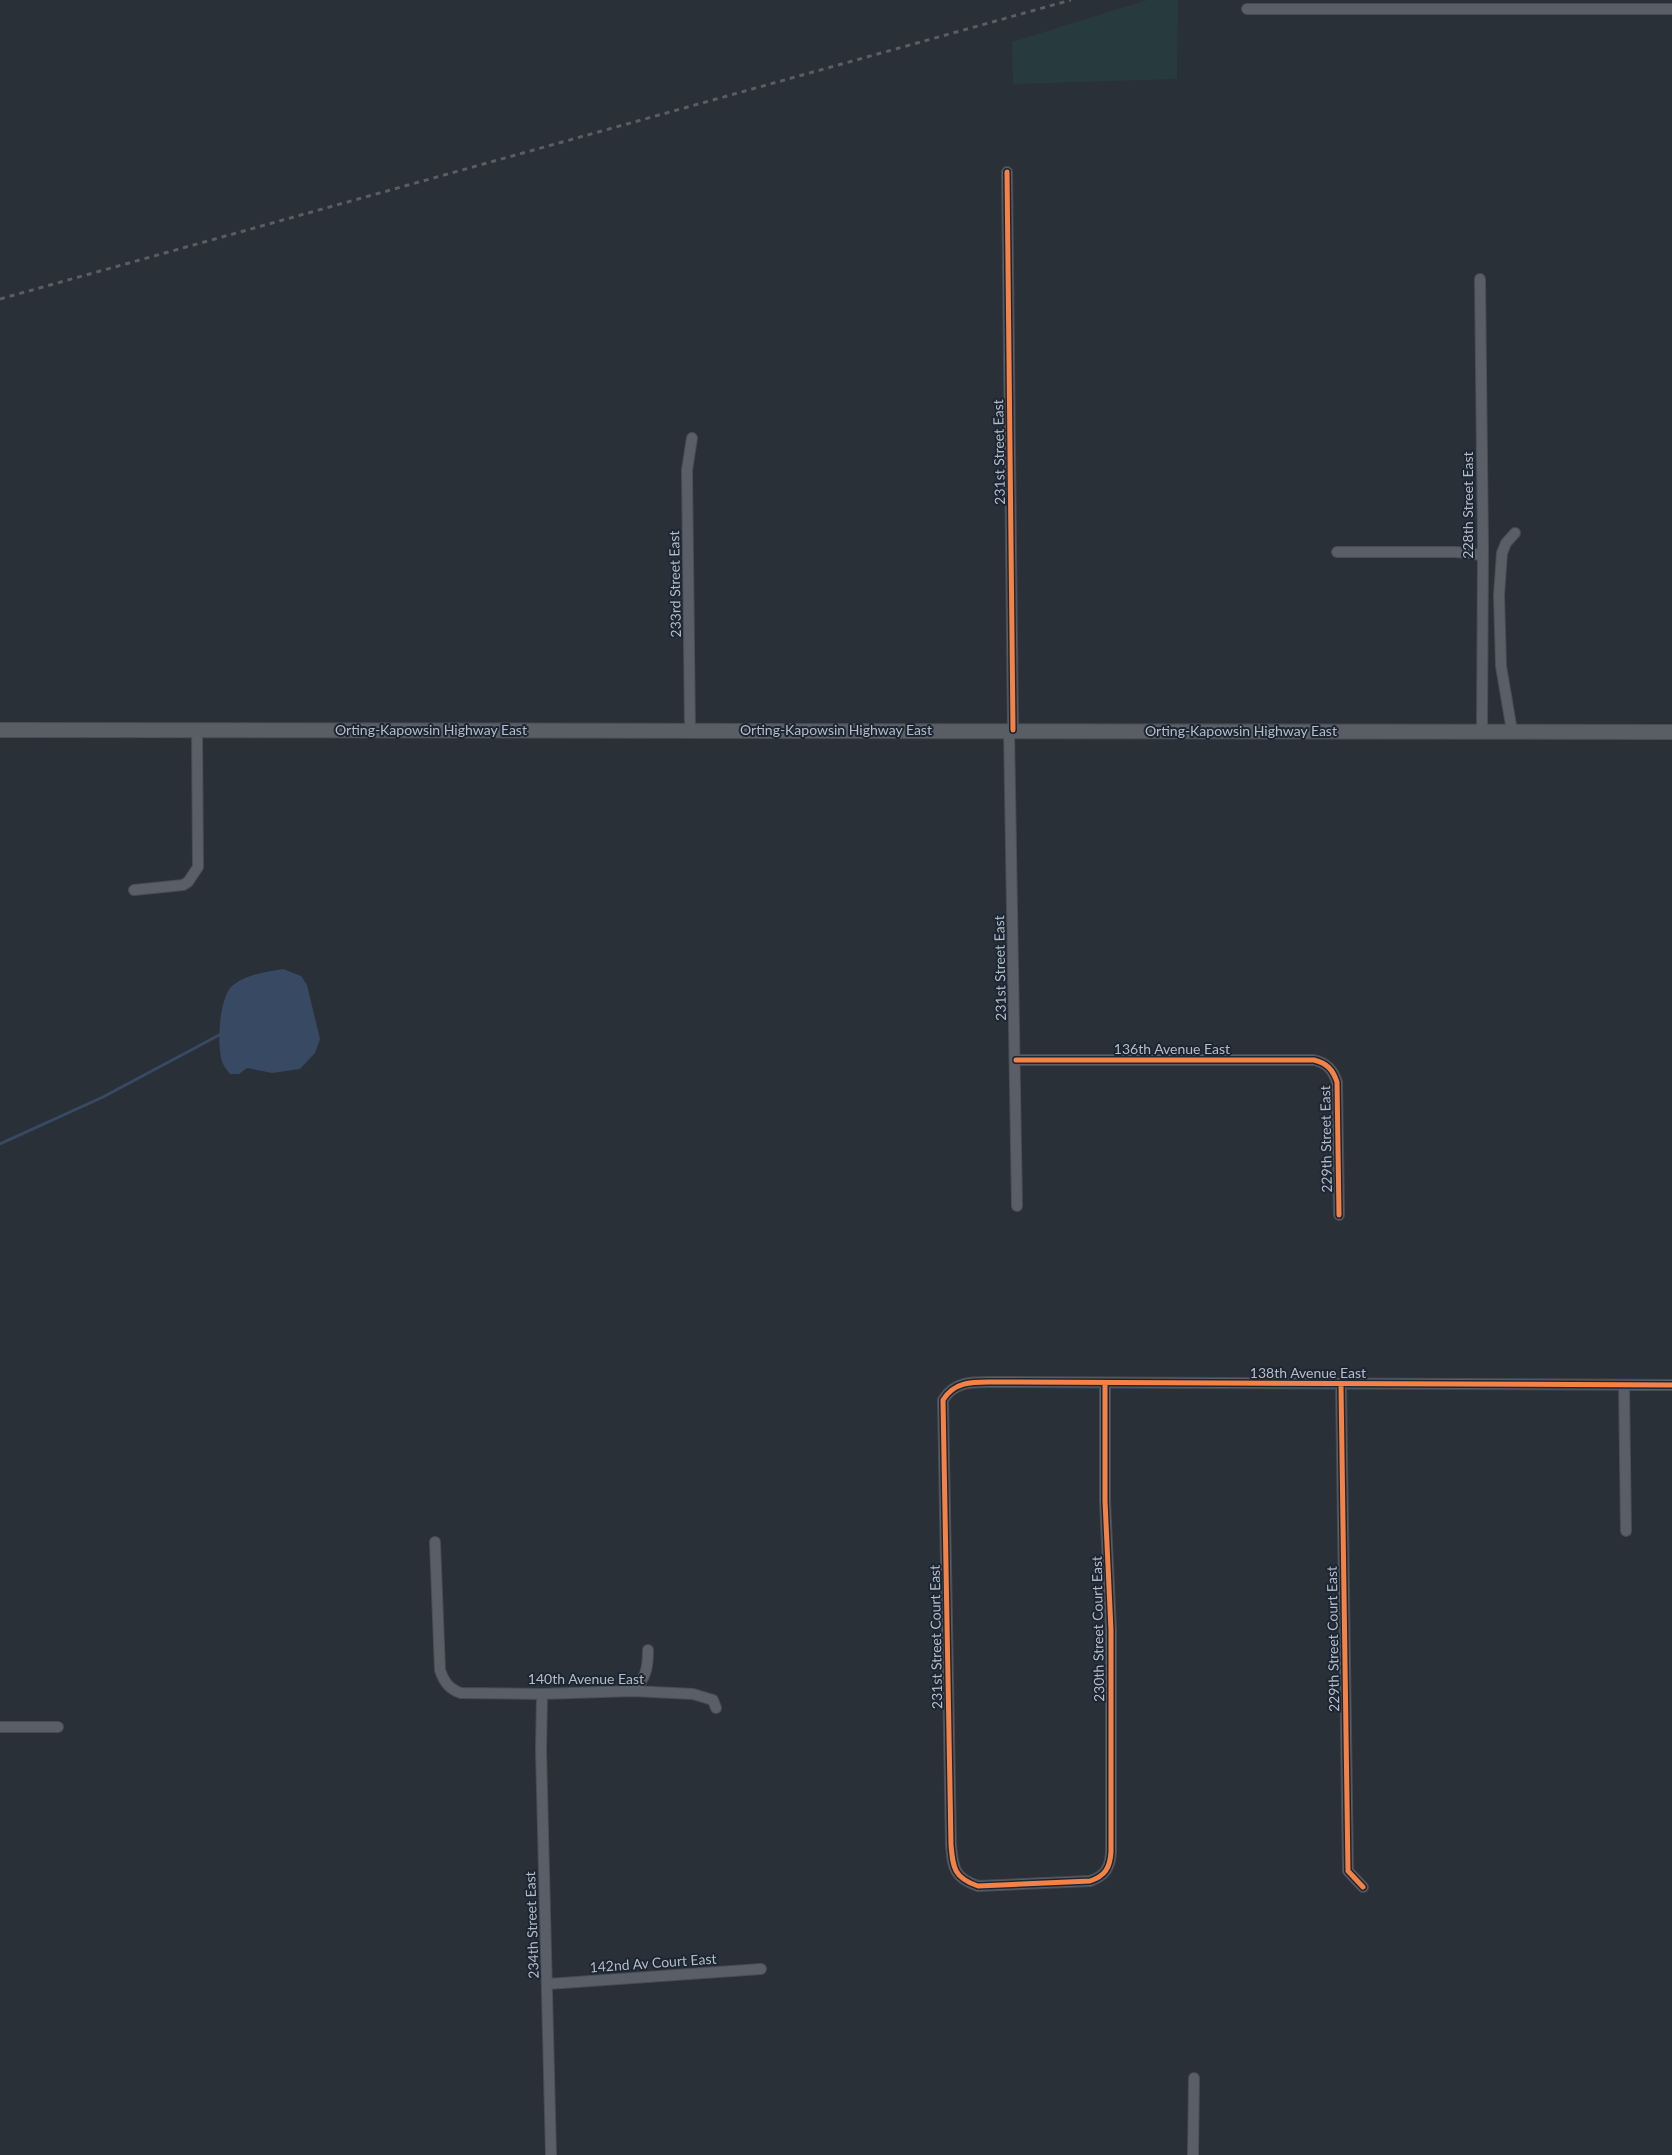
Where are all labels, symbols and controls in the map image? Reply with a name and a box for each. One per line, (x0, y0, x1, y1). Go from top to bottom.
street label: 231st Street East (989, 399, 1008, 505)
street label: 228th Street East (1459, 451, 1476, 559)
street label: 233rd Street East (665, 530, 684, 638)
street label: Orting-Kapowsin Highway East (335, 721, 527, 738)
street label: Orting-Kapowsin Highway East (740, 721, 932, 738)
street label: Orting-Kapowsin Highway East (1145, 722, 1337, 739)
street label: 231st Street East (990, 915, 1009, 1021)
street label: 136th Avenue East (1114, 1040, 1230, 1057)
street label: 229th Street East (1316, 1085, 1335, 1193)
street label: 138th Avenue East (1250, 1364, 1366, 1381)
street label: 230th Street Court East (1088, 1556, 1107, 1702)
street label: 231st Street Court East (926, 1565, 945, 1709)
street label: 229th Street Court East (1323, 1566, 1342, 1712)
street label: 140th Avenue East (528, 1670, 644, 1687)
street label: 234th Street East (521, 1871, 542, 1979)
street label: 142nd Av Court East (589, 1950, 717, 1975)

